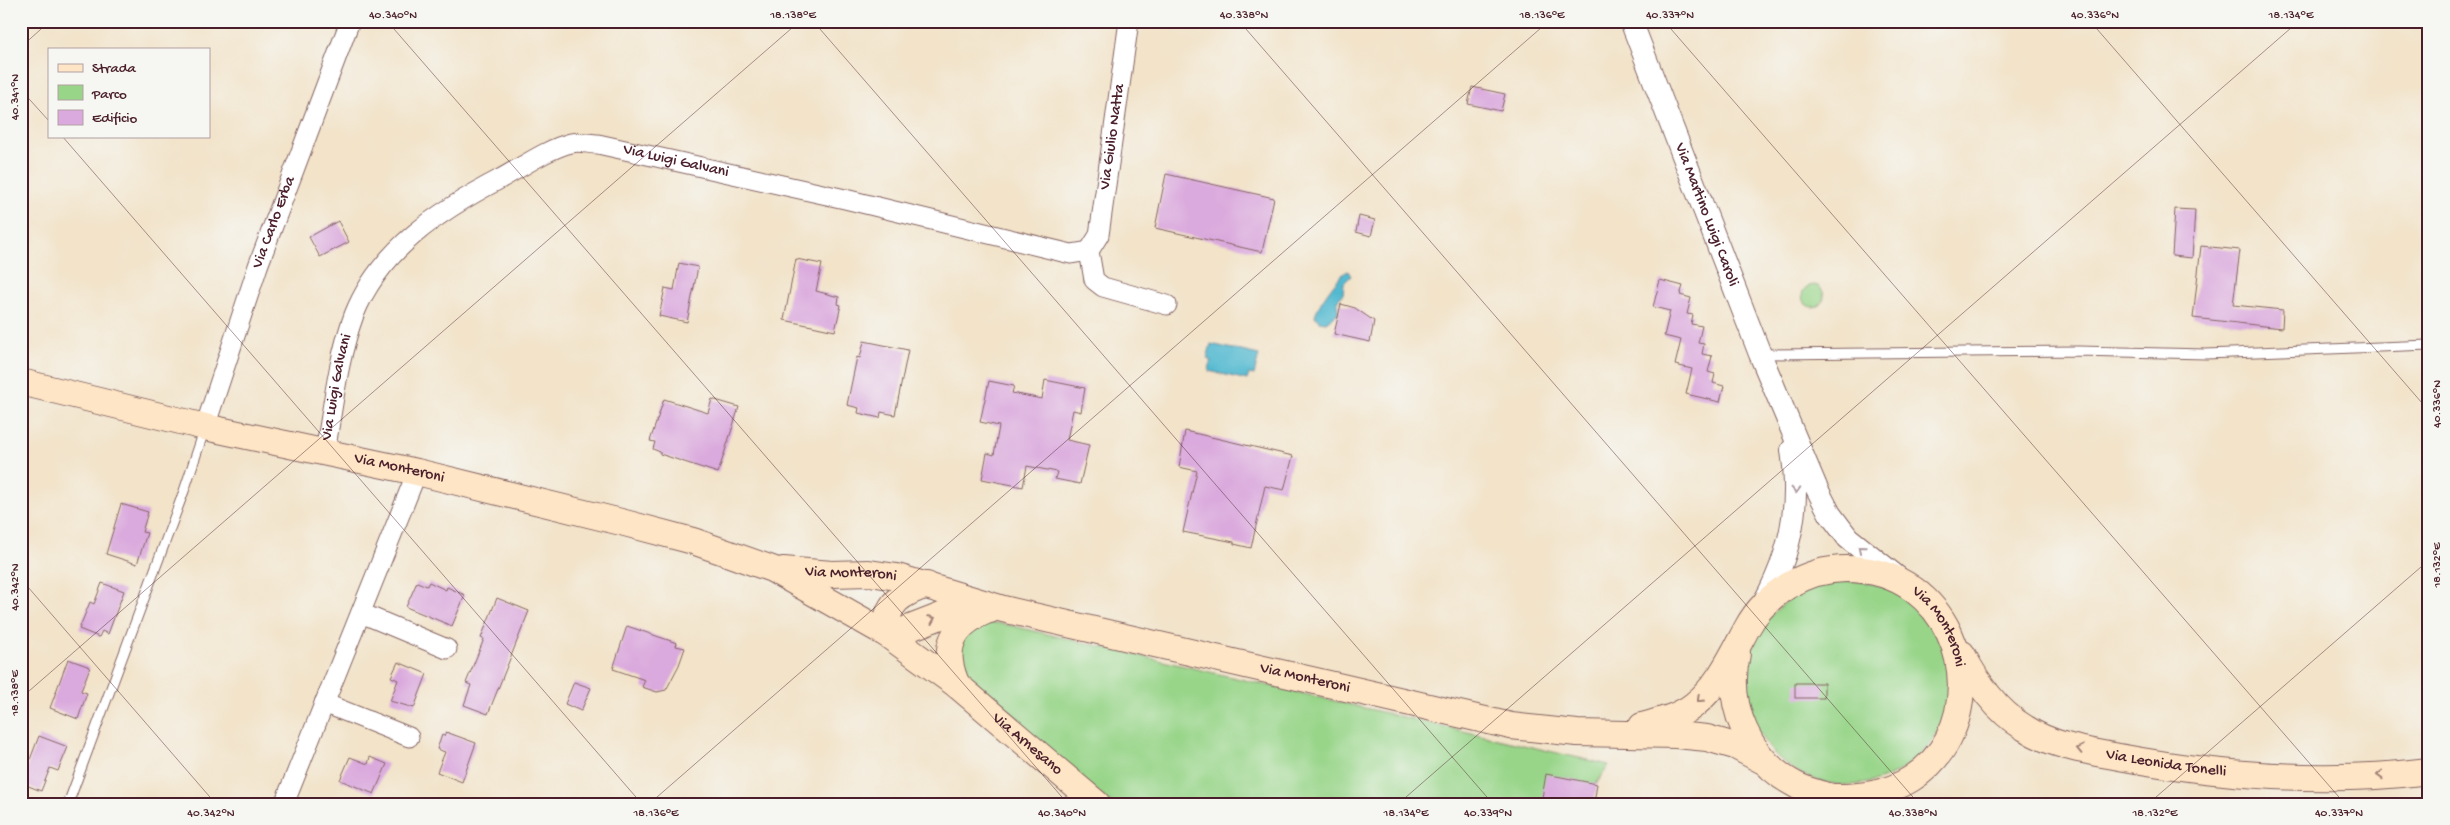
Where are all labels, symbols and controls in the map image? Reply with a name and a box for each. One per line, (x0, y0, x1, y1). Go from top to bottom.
text: 40.340°N (369, 9, 417, 23)
text: 18.138°E (769, 9, 816, 23)
text: 40.338°N (1220, 9, 1268, 23)
text: 18.136°E (1518, 9, 1565, 23)
text: 40.337°N (1646, 9, 1694, 23)
text: 40.336°N (2071, 9, 2119, 23)
text: 18.134°E (2268, 9, 2314, 23)
legend (48, 48, 210, 138)
text: Strada (92, 60, 137, 78)
text: 40.341°N (9, 74, 23, 120)
street label: Via Giulio Natta (1096, 82, 1130, 192)
text: Parco (91, 86, 127, 104)
text: Edificio (92, 110, 138, 128)
street label: Via Luigi Galvani (620, 140, 731, 182)
street label: Via Martino Luigi Caroli (1669, 140, 1742, 289)
street label: Via Carlo Erba (248, 173, 301, 272)
street label: Via Luigi Galvani (317, 332, 357, 443)
text: 40.336°N (2431, 380, 2445, 428)
street label: Via Monteroni (351, 449, 446, 488)
one-way arrow (1791, 486, 1801, 494)
text: 18.132°E (2431, 542, 2445, 589)
one-way arrow (1858, 547, 1867, 555)
street label: Via Monteroni (803, 562, 898, 586)
text: 40.342°N (9, 563, 23, 611)
street label: Via Monteroni (1907, 582, 1969, 668)
one-way arrow (927, 615, 936, 626)
street label: Via Monteroni (1257, 659, 1352, 698)
text: 18.138°E (9, 670, 23, 717)
one-way arrow (1697, 693, 1706, 702)
street label: Via Arnesano (987, 709, 1066, 780)
one-way arrow (2076, 744, 2084, 755)
street label: Via Leonida Tonelli (2103, 745, 2227, 782)
one-way arrow (2376, 770, 2384, 781)
text: 40.342°N (187, 807, 235, 821)
text: 18.136°E (632, 807, 679, 821)
text: 40.340°N (1038, 807, 1086, 821)
text: 18.134°E (1383, 807, 1429, 821)
text: 40.339°N (1464, 807, 1512, 821)
text: 40.338°N (1889, 807, 1937, 821)
text: 18.132°E (2131, 807, 2178, 821)
text: 40.337°N (2315, 807, 2363, 821)

